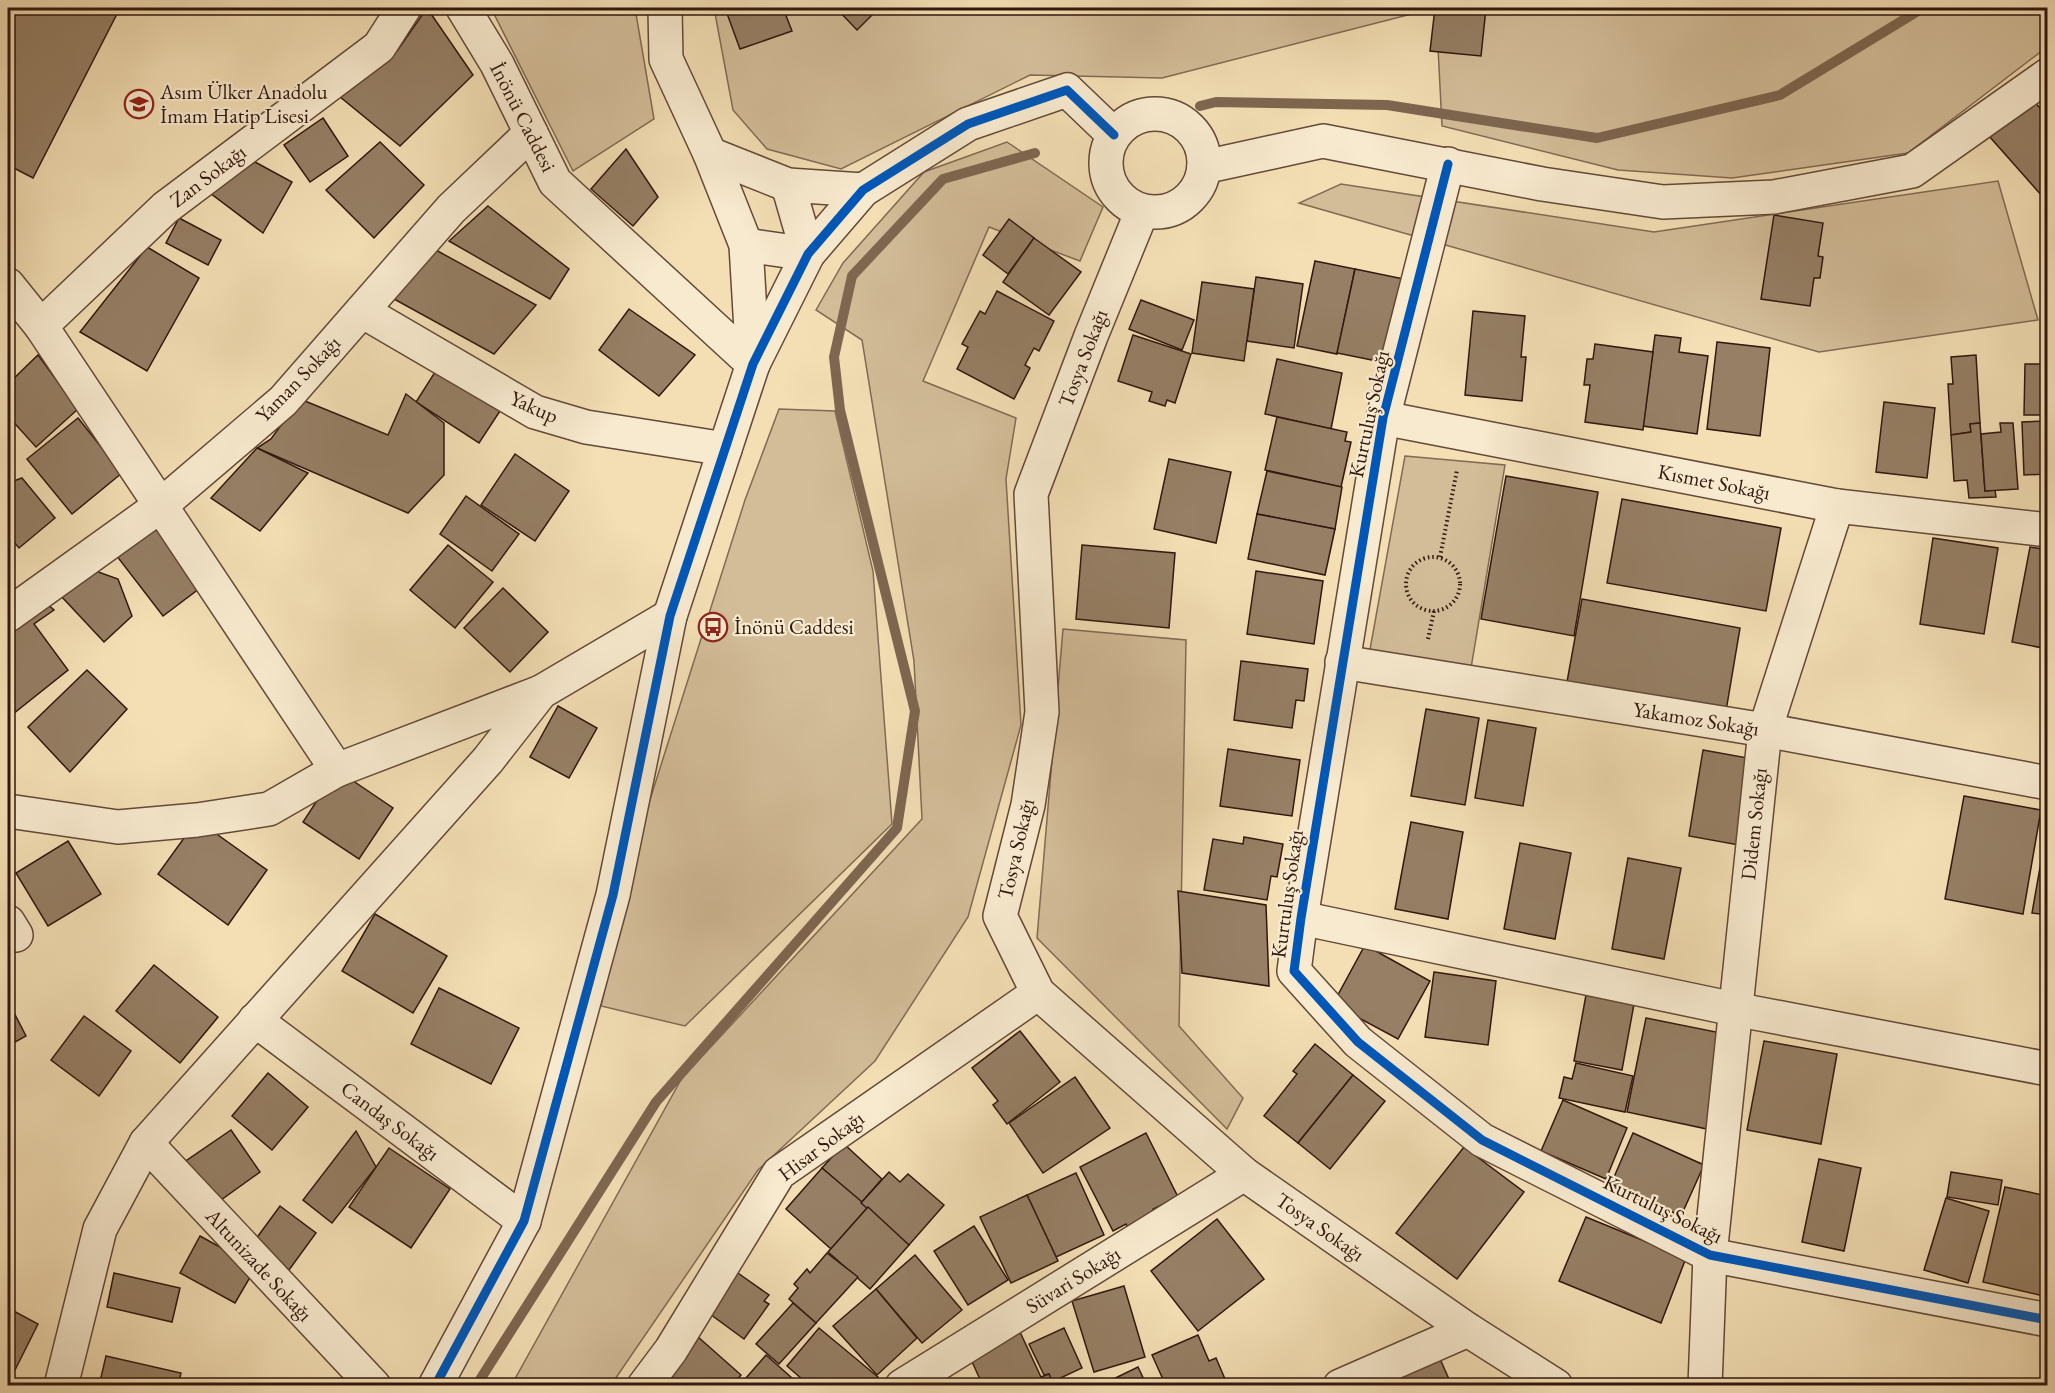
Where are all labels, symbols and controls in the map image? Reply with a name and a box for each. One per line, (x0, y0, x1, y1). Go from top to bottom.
street label: İnönü Caddesi (484, 57, 563, 176)
place label: Asım Ülker Anadolu İmam Hatip Lisesi (159, 78, 328, 129)
school or university icon: Asım Ülker Anadolu İmam Hatip Lisesi (123, 88, 155, 120)
street label: Zan Sokağı (164, 138, 251, 213)
street label: Tosya Sokağı (1052, 305, 1114, 411)
street label: Yaman Sokağı (249, 329, 346, 428)
street label: Kurtuluş Sokağı (1342, 348, 1395, 480)
street label: Yakup (506, 384, 563, 429)
street label: Kısmet Sokağı (1656, 457, 1773, 506)
bus stop icon: İnönü Caddesi (697, 611, 729, 643)
place label: İnönü Caddesi (734, 613, 854, 640)
street label: Yakamoz Sokağı (1631, 695, 1761, 742)
street label: Didem Sokağı (1734, 767, 1773, 881)
street label: Tosya Sokağı (991, 796, 1040, 902)
street label: Kurtuluş Sokağı (1264, 828, 1309, 960)
street label: Candaş Sokağı (336, 1075, 445, 1167)
street label: Hisar Sokağı (772, 1104, 869, 1187)
street label: Kurtuluş Sokağı (1599, 1168, 1727, 1249)
street label: Tosya Sokağı (1270, 1186, 1370, 1267)
street label: Altunizade Sokağı (199, 1202, 319, 1327)
street label: Süvari Sokağı (1020, 1240, 1125, 1319)

